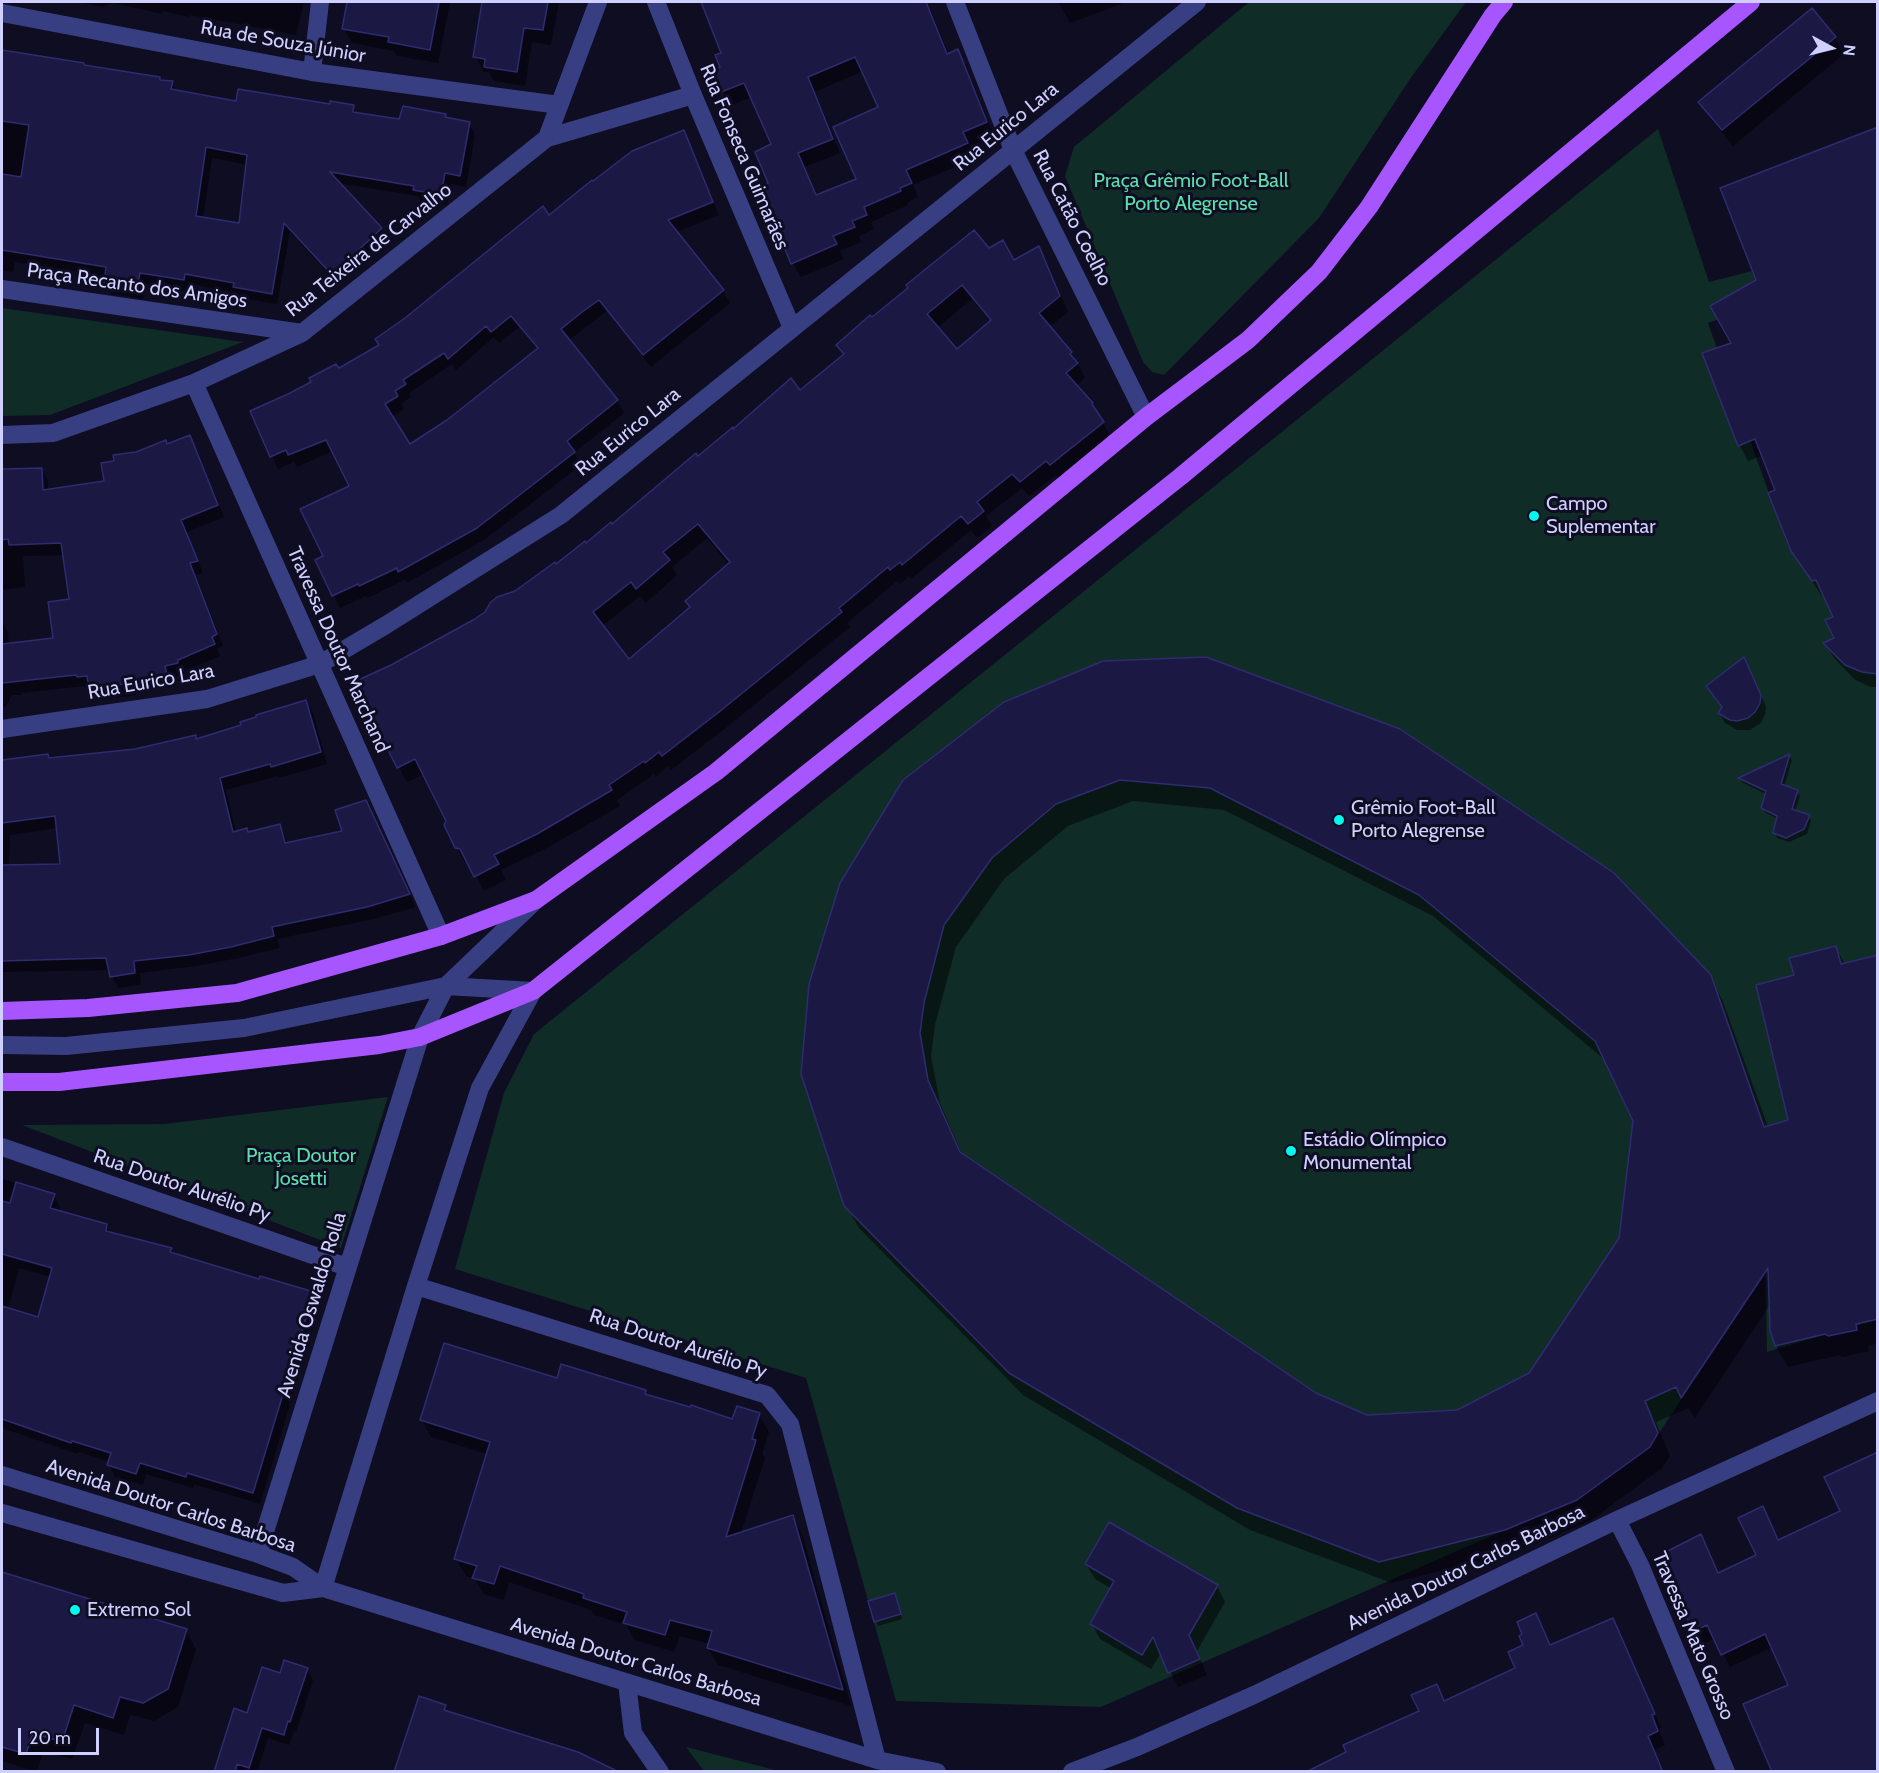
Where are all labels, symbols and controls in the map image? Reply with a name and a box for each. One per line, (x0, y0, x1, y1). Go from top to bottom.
street label: Rua de Souza Júnior (199, 16, 367, 68)
north arrow (1801, 18, 1861, 78)
text: N (1839, 43, 1859, 57)
street label: Rua Fonseca Guimarães (694, 61, 794, 253)
street label: Rua Eurico Lara (949, 77, 1063, 177)
street label: Rua Catão Coelho (1027, 146, 1117, 290)
park label: Praça Grêmio Foot-Ball Porto Alegrense (1094, 169, 1288, 216)
street label: Rua Teixeira de Carvalho (281, 178, 457, 322)
street label: Praça Recanto dos Amigos (25, 259, 249, 313)
street label: Rua Eurico Lara (571, 382, 685, 482)
place label: Campo Suplementar (1546, 492, 1655, 539)
marker: Campo Suplementar (1527, 509, 1541, 523)
street label: Travessa Doutor Marchand (282, 543, 394, 757)
street label: Rua Eurico Lara (86, 659, 216, 705)
place label: Grêmio Foot-Ball Porto Alegrense (1351, 796, 1496, 843)
marker: Grêmio Foot-Ball Porto Alegrense (1332, 813, 1346, 827)
place label: Estádio Olímpico Monumental (1303, 1128, 1447, 1175)
street label: Rua Doutor Aurélio Py (90, 1144, 274, 1228)
park label: Praça Doutor Josetti (246, 1144, 356, 1191)
marker: Estádio Olímpico Monumental (1284, 1144, 1298, 1158)
street label: Avenida Oswaldo Rolla (272, 1209, 352, 1401)
street label: Rua Doutor Aurélio Py (586, 1304, 770, 1384)
street label: Avenida Doutor Carlos Barbosa (43, 1454, 299, 1558)
street label: Avenida Doutor Carlos Barbosa (1343, 1500, 1589, 1636)
street label: Travessa Mato Grosso (1647, 1548, 1739, 1724)
place label: Extremo Sol (87, 1598, 191, 1622)
marker: Extremo Sol (68, 1603, 82, 1617)
street label: Avenida Doutor Carlos Barbosa (508, 1612, 764, 1712)
scale bar (21, 1716, 102, 1754)
text: 20 m (29, 1727, 71, 1749)

